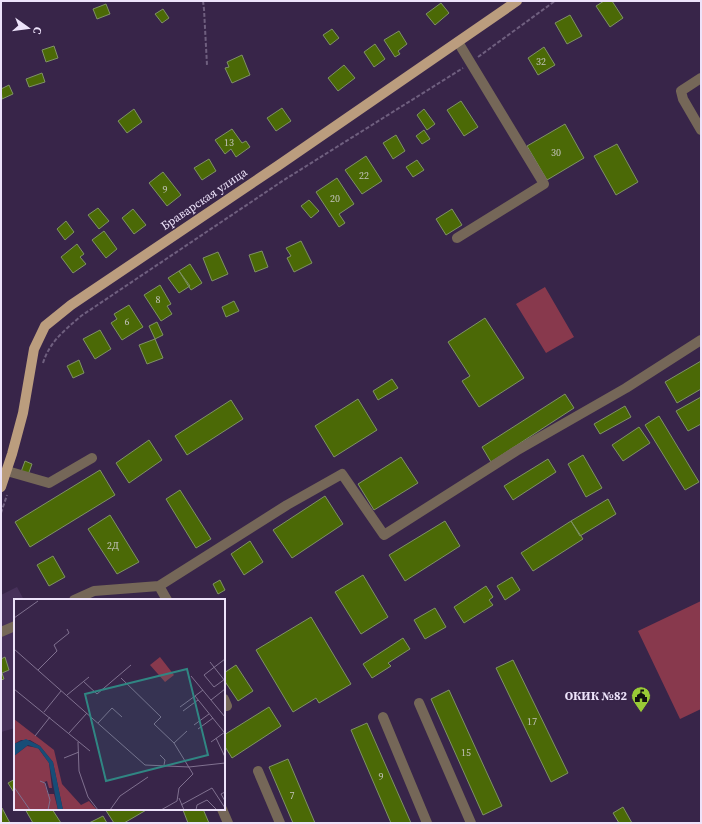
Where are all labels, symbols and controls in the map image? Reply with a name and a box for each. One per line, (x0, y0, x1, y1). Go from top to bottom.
north arrow (8, 8, 48, 48)
text: С (29, 25, 45, 36)
house number: 32 (536, 55, 546, 68)
house number: 13 (224, 136, 234, 149)
house number: 30 (551, 146, 561, 159)
street label: Браварская улица (158, 164, 251, 234)
house number: 22 (359, 169, 369, 182)
house number: 9 (163, 183, 168, 196)
house number: 20 (330, 192, 340, 205)
house number: 8 (156, 293, 161, 306)
house number: 6 (125, 315, 130, 328)
house number: 2Д (107, 539, 119, 552)
inset map (14, 599, 225, 810)
public building icon: ОКИК №82 (630, 685, 652, 713)
place label: ОКИК №82 (565, 688, 627, 704)
house number: 17 (527, 715, 537, 728)
house number: 15 (461, 746, 471, 759)
house number: 9 (379, 770, 384, 783)
house number: 7 (290, 789, 295, 802)

